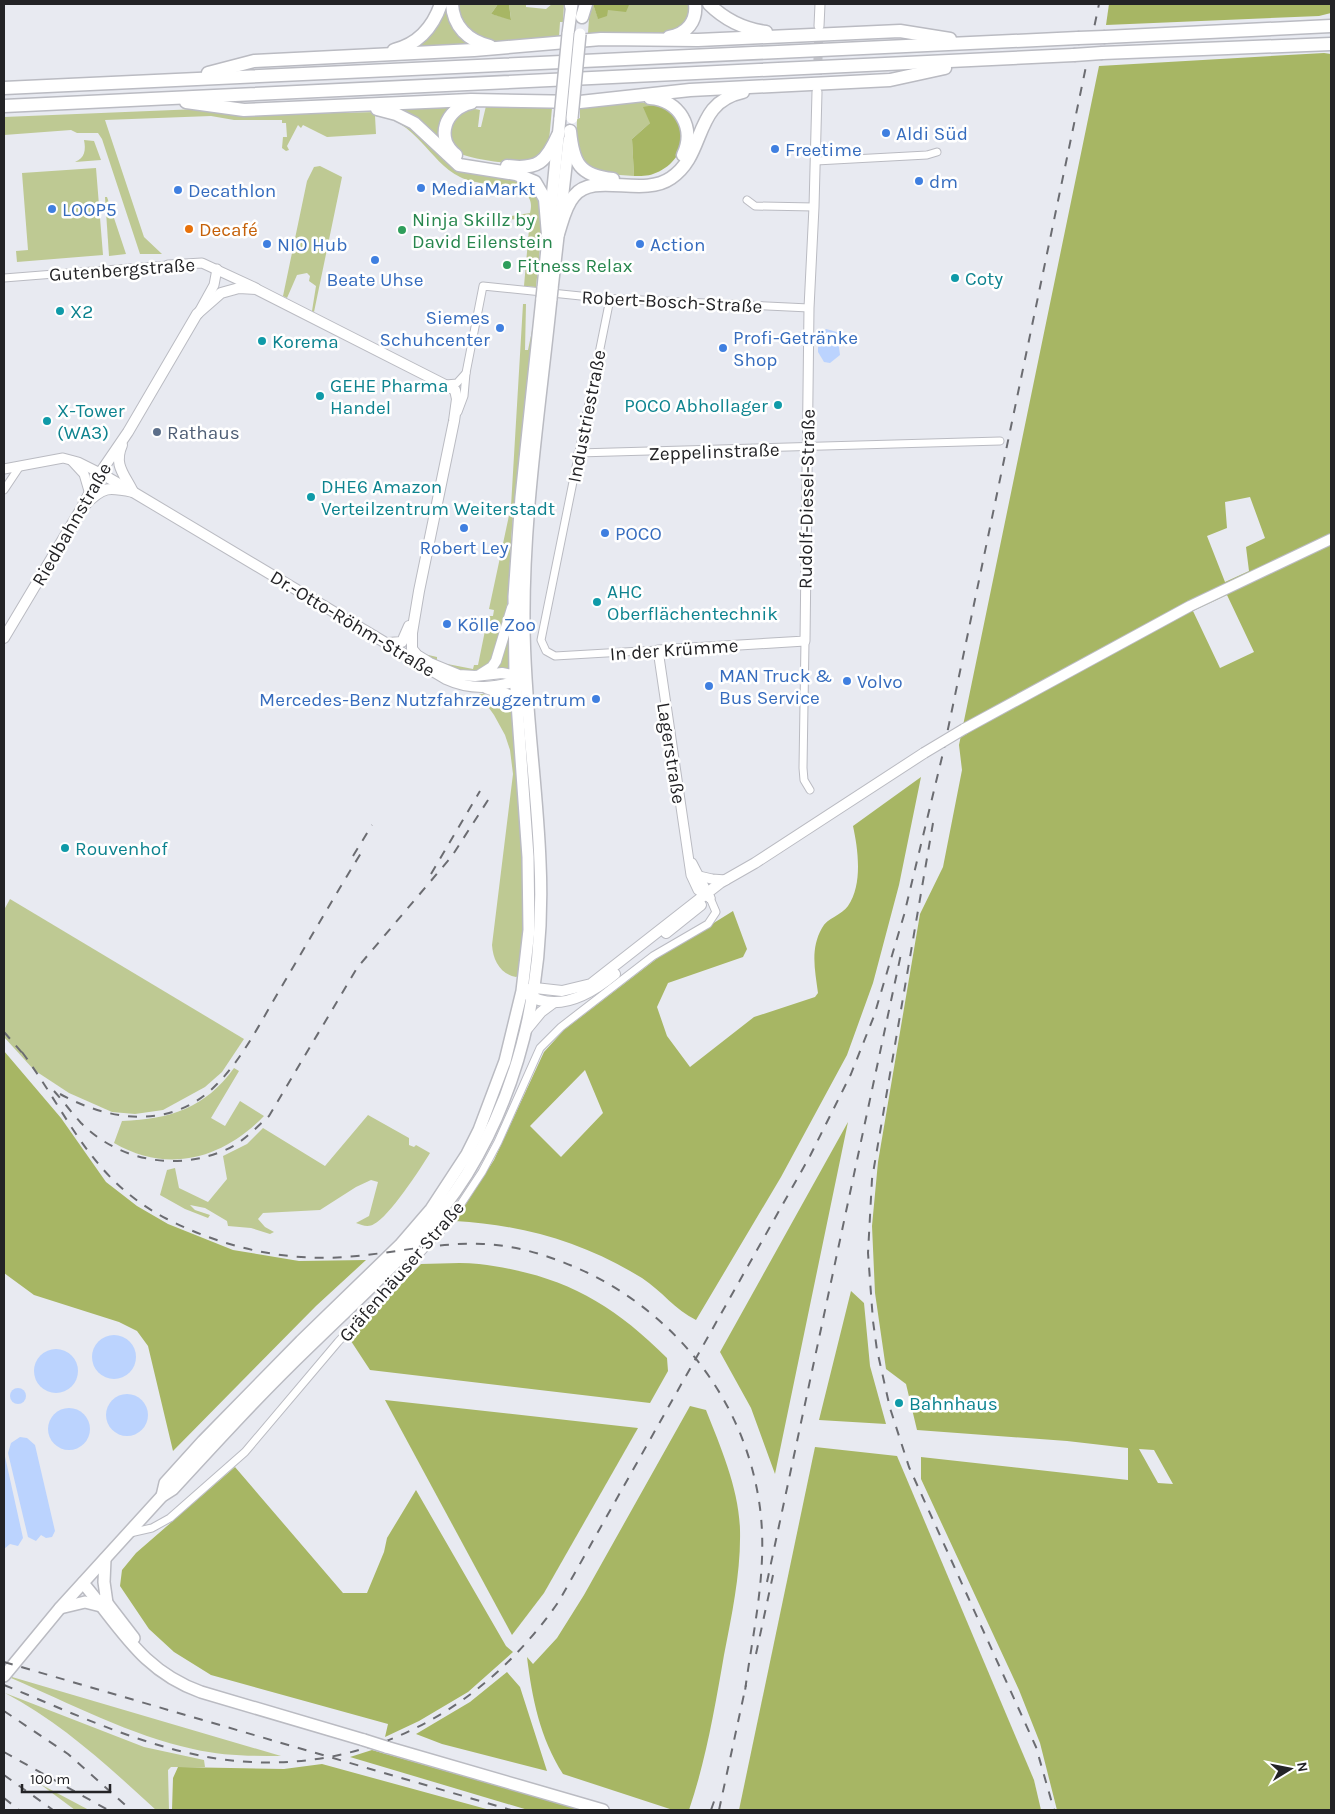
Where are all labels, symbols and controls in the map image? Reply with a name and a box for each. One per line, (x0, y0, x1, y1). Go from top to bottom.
place label: Aldi Süd (896, 123, 968, 145)
marker: Aldi Süd (880, 127, 892, 139)
place label: Freetime (785, 139, 862, 161)
marker: Freetime (769, 143, 781, 155)
place label: dm (929, 171, 958, 193)
marker: dm (913, 175, 925, 187)
place label: MediaMarkt (431, 178, 536, 200)
place label: Decathlon (188, 180, 276, 202)
marker: MediaMarkt (415, 182, 427, 194)
marker: Decathlon (172, 184, 184, 196)
place label: LOOP5 (62, 199, 117, 221)
marker: LOOP5 (46, 203, 58, 215)
place label: Ninja Skillz by David Eilenstein (412, 209, 553, 253)
place label: Decafé (199, 219, 258, 241)
marker: Decafé (183, 223, 195, 235)
marker: Ninja Skillz by David Eilenstein (396, 224, 408, 236)
place label: NIO Hub (277, 234, 348, 256)
place label: Action (650, 234, 705, 256)
marker: NIO Hub (261, 238, 273, 250)
marker: Action (634, 238, 646, 250)
street label: Gutenbergstraße (48, 254, 196, 286)
marker: Beate Uhse (369, 254, 381, 266)
place label: Fitness Relax (517, 255, 633, 277)
marker: Fitness Relax (501, 259, 513, 271)
place label: Coty (965, 268, 1003, 290)
place label: Beate Uhse (326, 269, 424, 291)
marker: Coty (949, 272, 961, 284)
street label: Robert-Bosch-Straße (581, 286, 763, 318)
place label: X2 (70, 301, 93, 323)
marker: X2 (54, 305, 66, 317)
place label: Siemes Schuhcenter (379, 307, 490, 351)
marker: Siemes Schuhcenter (494, 322, 506, 334)
place label: Profi-Getränke Shop (733, 327, 858, 371)
place label: Korema (272, 331, 339, 353)
marker: Korema (256, 335, 268, 347)
marker: Profi-Getränke Shop (717, 342, 729, 354)
street label: Industriestraße (563, 348, 611, 484)
place label: GEHE Pharma Handel (330, 375, 448, 419)
marker: GEHE Pharma Handel (314, 390, 326, 402)
place label: POCO Abhollager (624, 395, 768, 417)
marker: POCO Abhollager (772, 399, 784, 411)
place label: X-Tower (WA3) (57, 400, 125, 444)
street label: Rudolf-Diesel-Straße (794, 409, 820, 589)
marker: X-Tower (WA3) (41, 415, 53, 427)
place label: Rathaus (167, 422, 240, 444)
marker: Rathaus (151, 426, 163, 438)
street label: Zeppelinstraße (648, 439, 780, 465)
street label: Riedbahnstraße (28, 459, 116, 590)
place label: DHE6 Amazon Verteilzentrum Weiterstadt (321, 476, 555, 520)
marker: DHE6 Amazon Verteilzentrum Weiterstadt (305, 491, 317, 503)
marker: Robert Ley (458, 522, 470, 534)
place label: POCO (615, 523, 662, 545)
marker: POCO (599, 527, 611, 539)
place label: Robert Ley (419, 537, 509, 559)
street label: Dr.-Otto-Röhm-Straße (266, 566, 439, 682)
place label: AHC Oberflächentechnik (607, 581, 778, 625)
marker: AHC Oberflächentechnik (591, 596, 603, 608)
place label: Kölle Zoo (457, 614, 536, 636)
marker: Kölle Zoo (441, 618, 453, 630)
street label: In der Krümme (609, 635, 739, 665)
place label: MAN Truck & Bus Service (719, 665, 832, 709)
place label: Volvo (857, 671, 903, 693)
marker: Volvo (841, 675, 853, 687)
marker: MAN Truck & Bus Service (703, 680, 715, 692)
place label: Mercedes-Benz Nutzfahrzeugzentrum (259, 689, 586, 711)
marker: Mercedes-Benz Nutzfahrzeugzentrum (590, 693, 602, 705)
street label: Lagerstraße (652, 701, 690, 806)
place label: Rouvenhof (75, 838, 168, 860)
marker: Rouvenhof (59, 842, 71, 854)
street label: Gräfenhäuser Straße (335, 1197, 469, 1347)
place label: Bahnhaus (909, 1393, 998, 1415)
marker: Bahnhaus (893, 1397, 905, 1409)
north arrow (1265, 1744, 1315, 1794)
text: N (1293, 1760, 1312, 1773)
scale bar (22, 1762, 110, 1794)
text: 100 m (30, 1770, 70, 1788)

